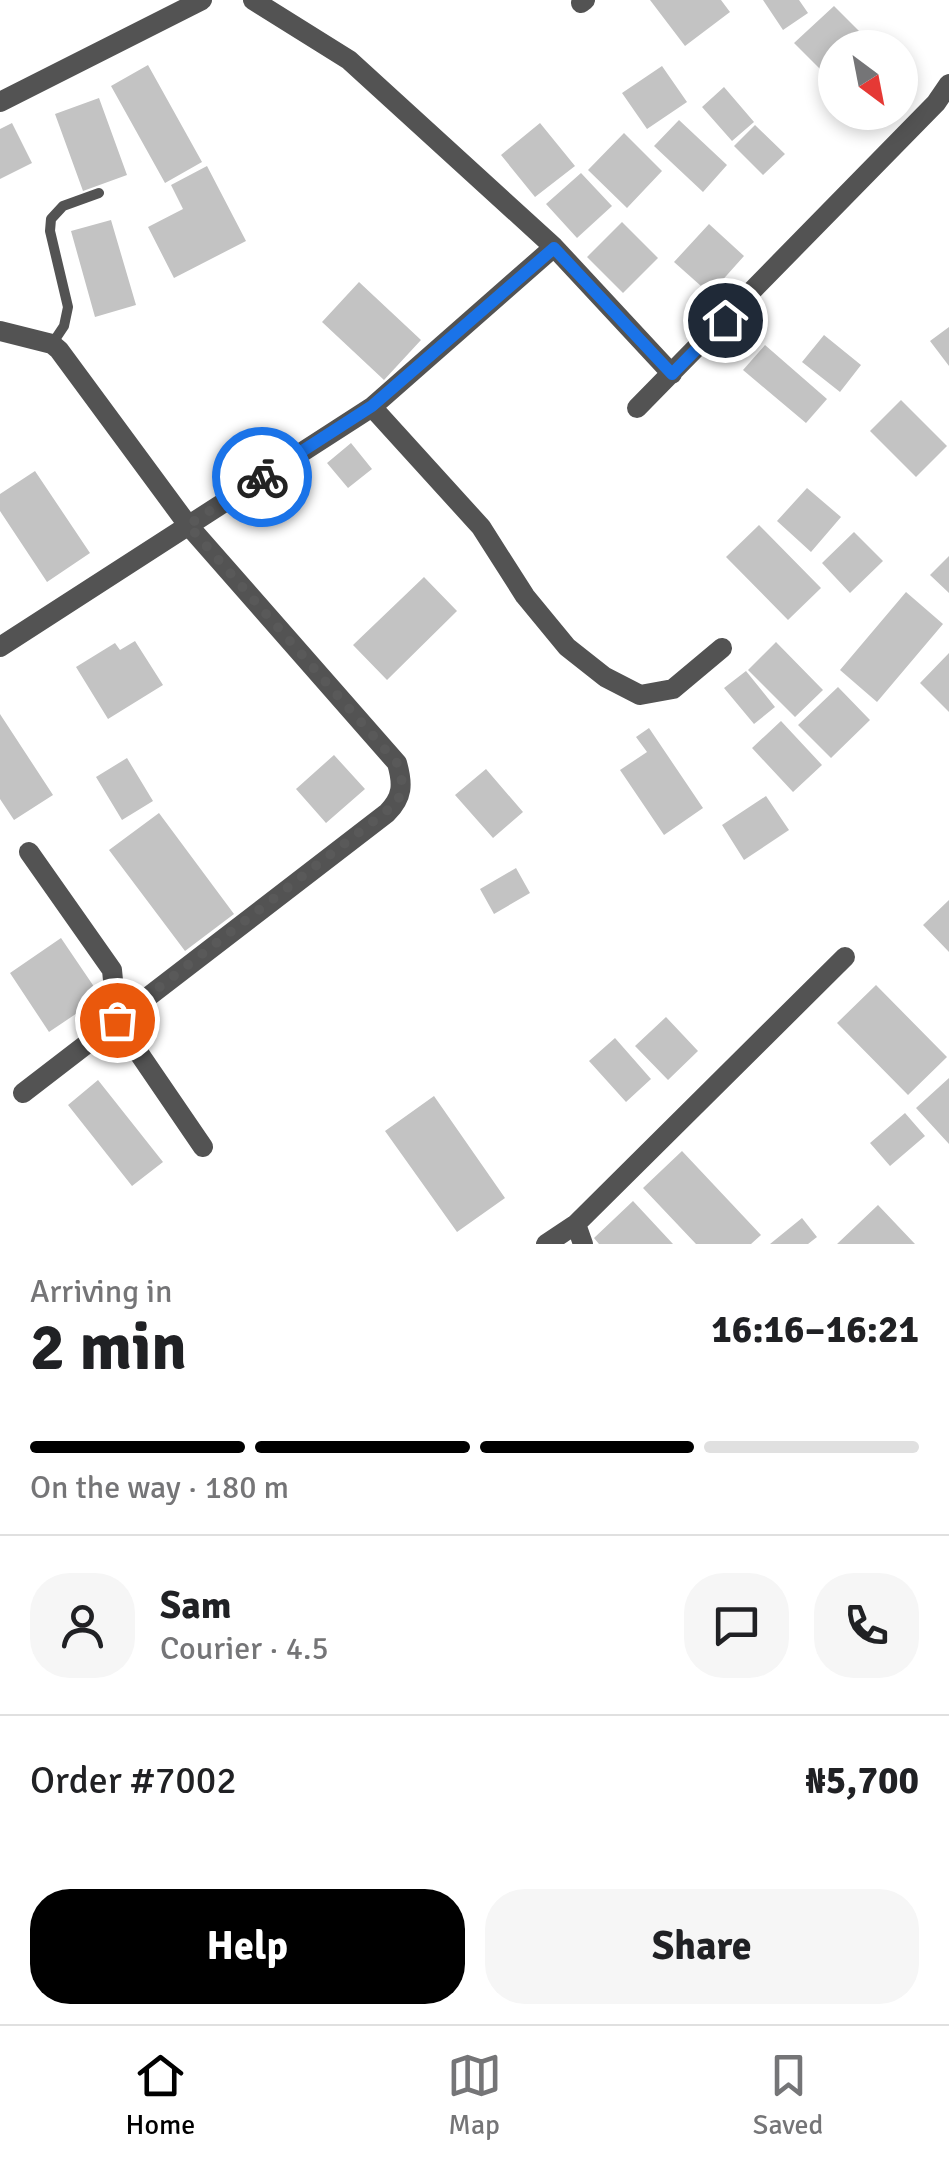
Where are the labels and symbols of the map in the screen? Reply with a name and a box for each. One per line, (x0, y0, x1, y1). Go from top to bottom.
north arrow (818, 30, 918, 130)
pin (683, 278, 768, 363)
courier (212, 427, 312, 527)
pin (75, 978, 160, 1063)

